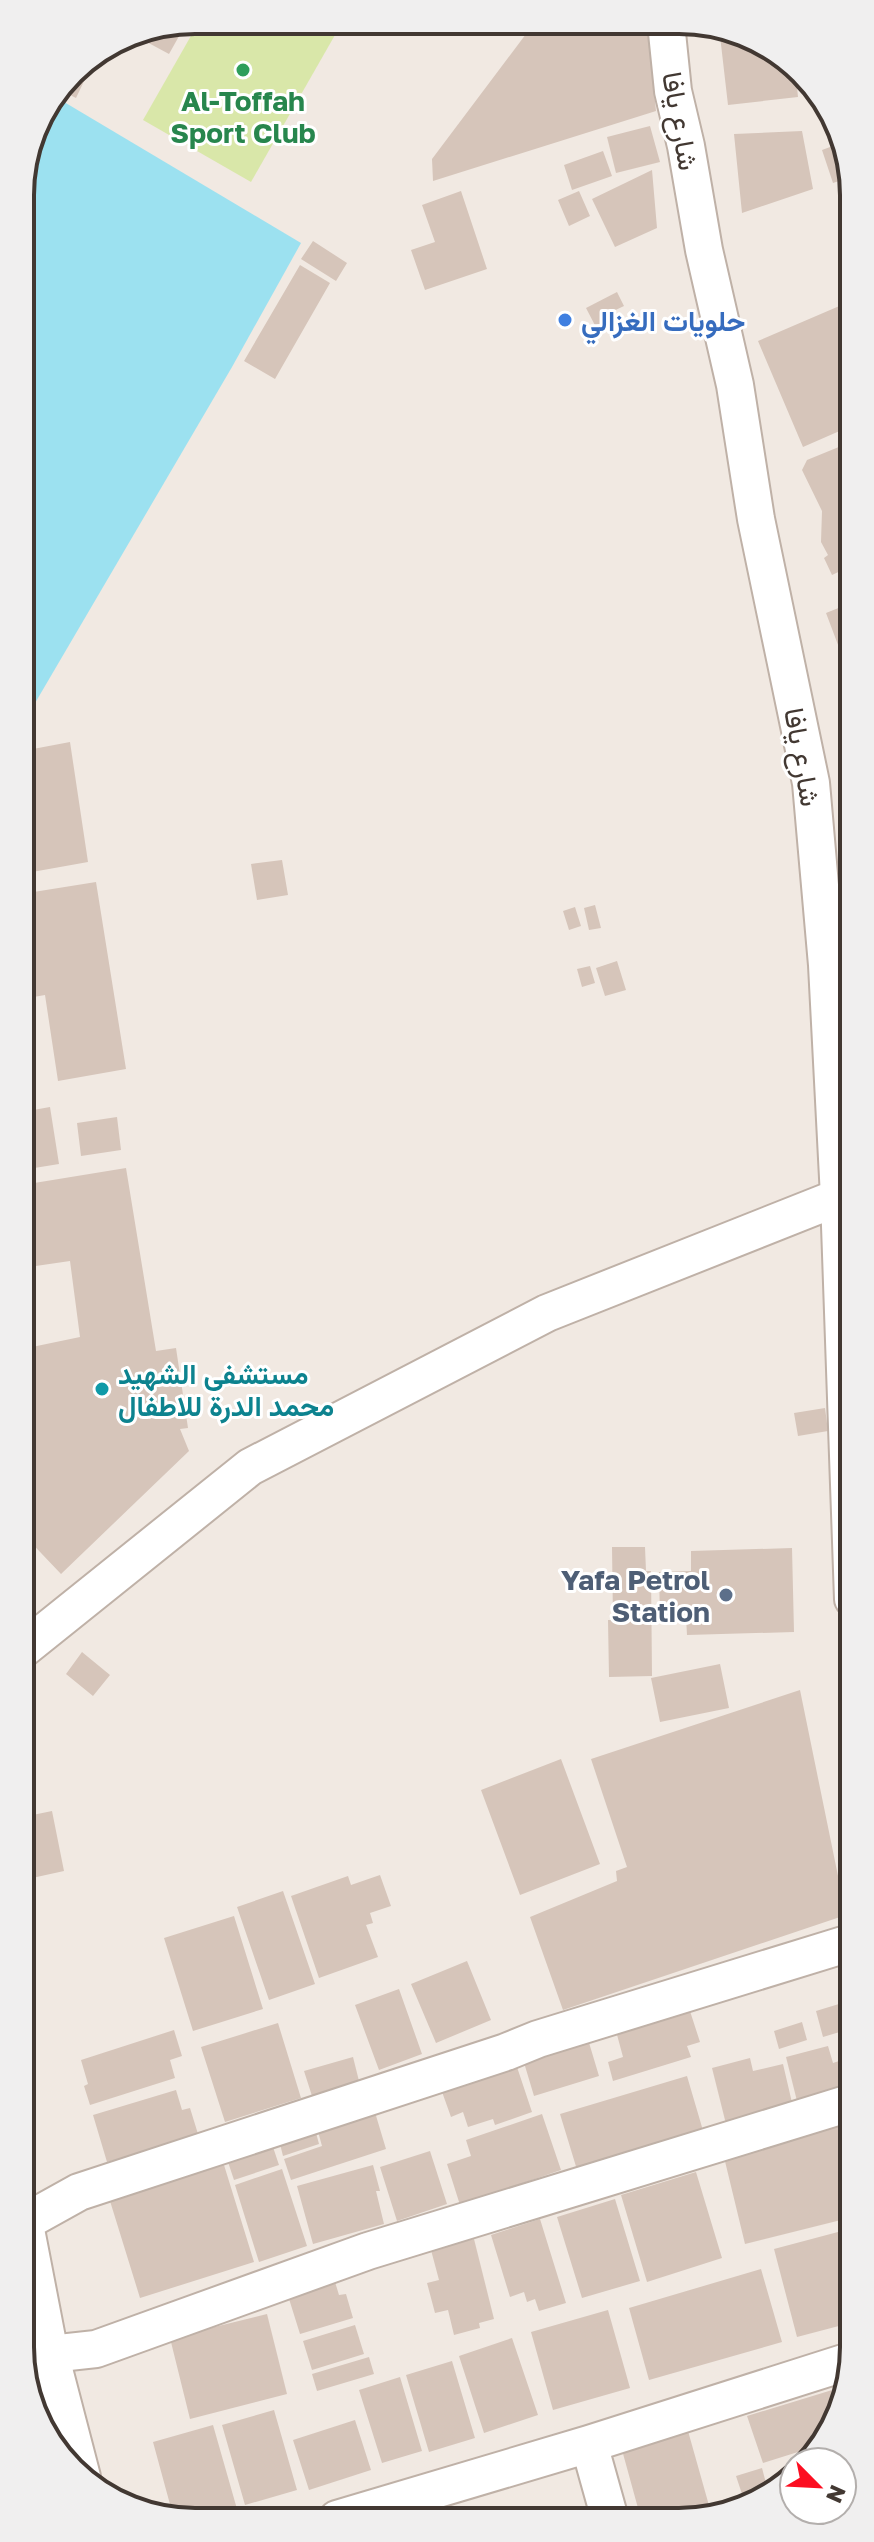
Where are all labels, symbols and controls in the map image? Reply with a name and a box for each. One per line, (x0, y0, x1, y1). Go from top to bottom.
marker: Al-Toffah Sport Club (234, 61, 252, 79)
street label: شارع يافا (653, 69, 706, 173)
place label: Al-Toffah Sport Club (170, 84, 316, 149)
place label: حلويات الغزالي (581, 304, 745, 345)
marker: حلويات الغزالي (556, 311, 574, 329)
street label: شارع يافا (775, 705, 828, 809)
place label: مستشفى الشهيد محمد الدرة للاطفال (118, 1357, 334, 1424)
marker: مستشفى الشهيد محمد الدرة للاطفال (93, 1380, 111, 1398)
place label: Yafa Petrol Station (561, 1563, 710, 1628)
marker: Yafa Petrol Station (717, 1586, 735, 1604)
north arrow (778, 2446, 858, 2526)
text: N (821, 2481, 852, 2507)

